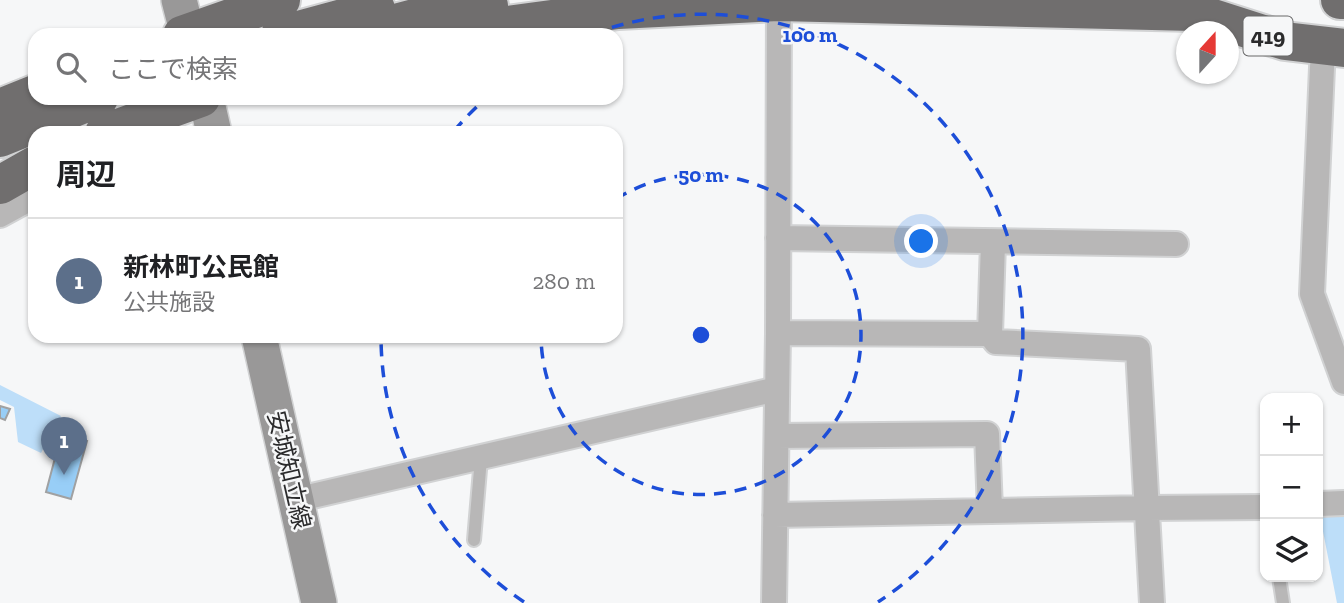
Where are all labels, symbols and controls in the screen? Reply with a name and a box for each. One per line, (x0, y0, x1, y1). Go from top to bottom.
road number: 419 (1244, 17, 1292, 56)
north arrow (1176, 21, 1239, 84)
text: 100 m (783, 22, 838, 47)
search box (28, 28, 623, 105)
icon: search (52, 48, 90, 86)
text: ここで検索 (108, 53, 238, 85)
text: 周辺 (56, 157, 116, 193)
text: 50 m (678, 162, 724, 187)
your location (904, 224, 938, 258)
text: 新林町公民館 (123, 251, 279, 283)
text: 1 (74, 267, 84, 295)
text: 280 m (532, 267, 595, 295)
text: 公共施設 (123, 288, 215, 316)
centre of rings (689, 323, 713, 347)
map controls (1260, 393, 1323, 582)
button: + (1260, 393, 1323, 456)
street label: 安城知立線 (262, 408, 317, 532)
pin: 1 (41, 417, 87, 475)
button: − (1260, 456, 1323, 519)
button: layers (1260, 519, 1323, 582)

